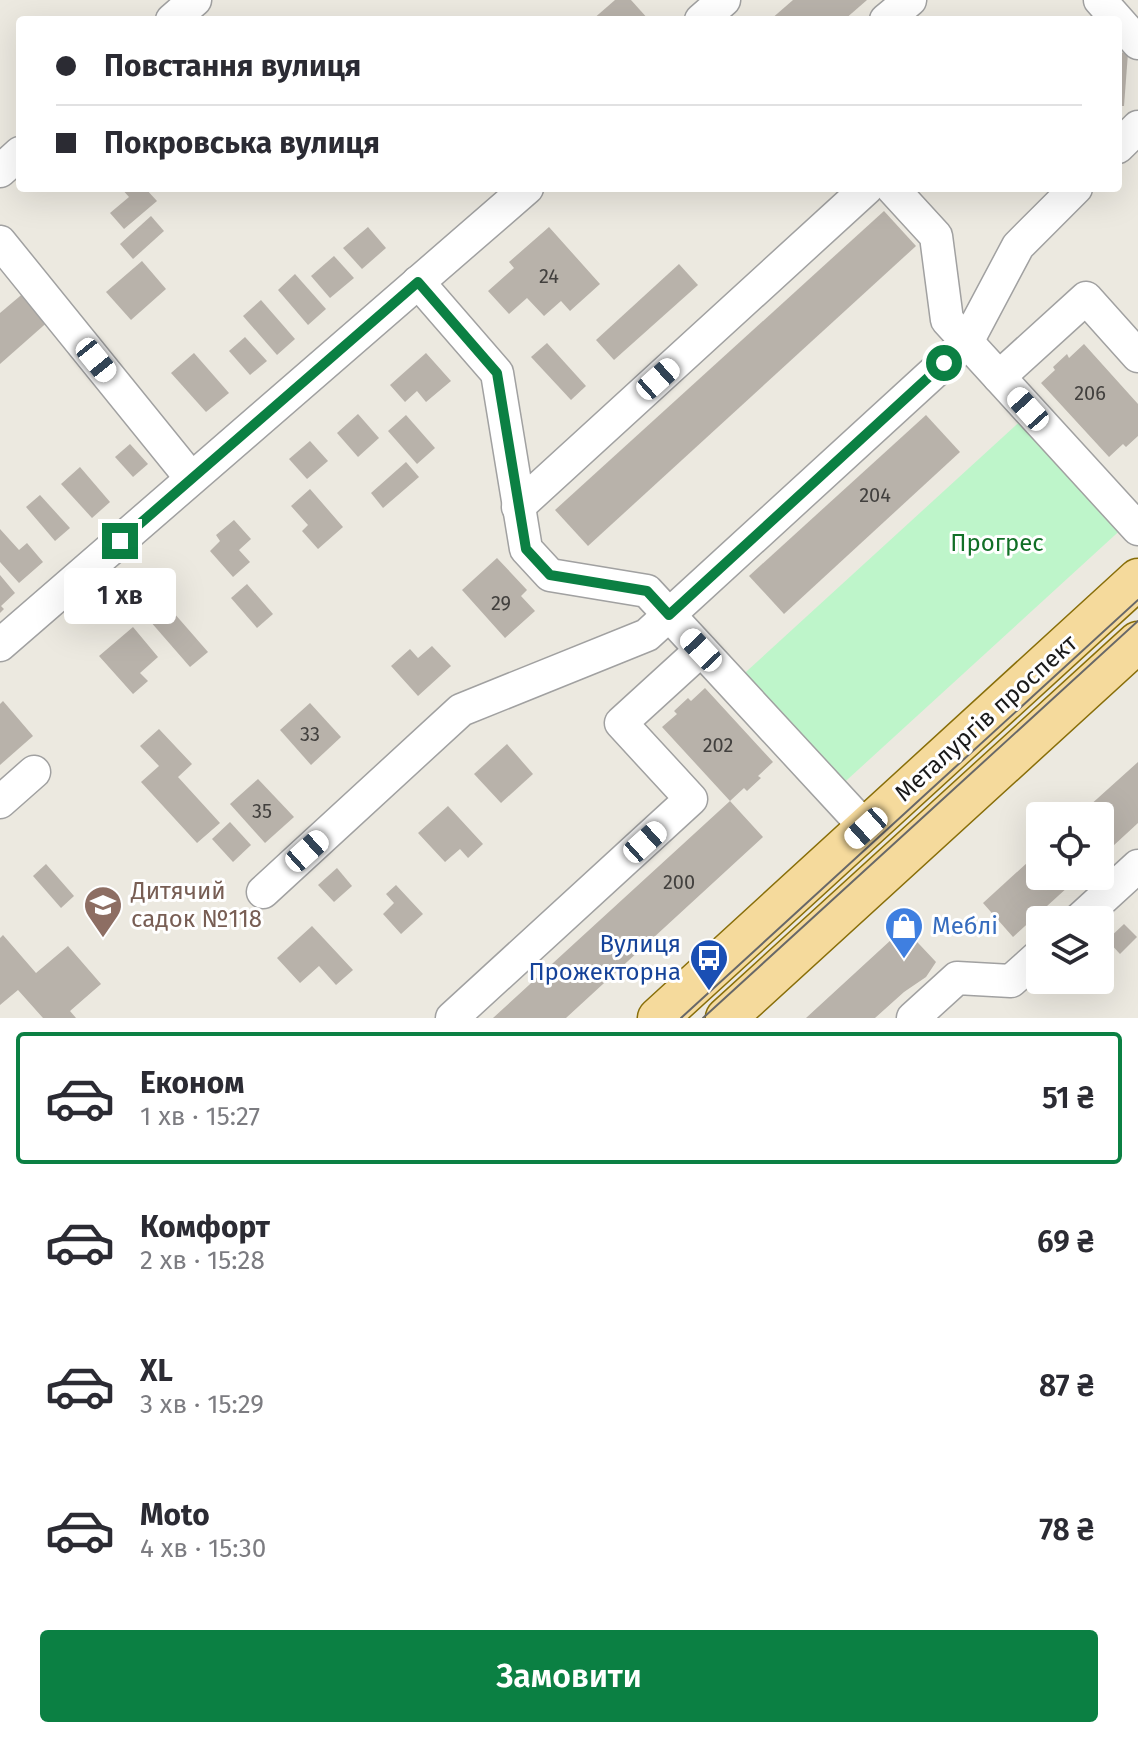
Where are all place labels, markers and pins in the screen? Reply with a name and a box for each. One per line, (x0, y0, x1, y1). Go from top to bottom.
place label: Дитячий садок №118 (130, 877, 262, 933)
school or university icon: Дитячий садок №118 (82, 884, 124, 939)
shop icon: Меблі (883, 905, 925, 960)
place label: Меблі (932, 912, 998, 940)
place label: Вулиця Прожекторна (528, 930, 681, 986)
bus stop icon: Вулиця Прожекторна (688, 937, 730, 992)

